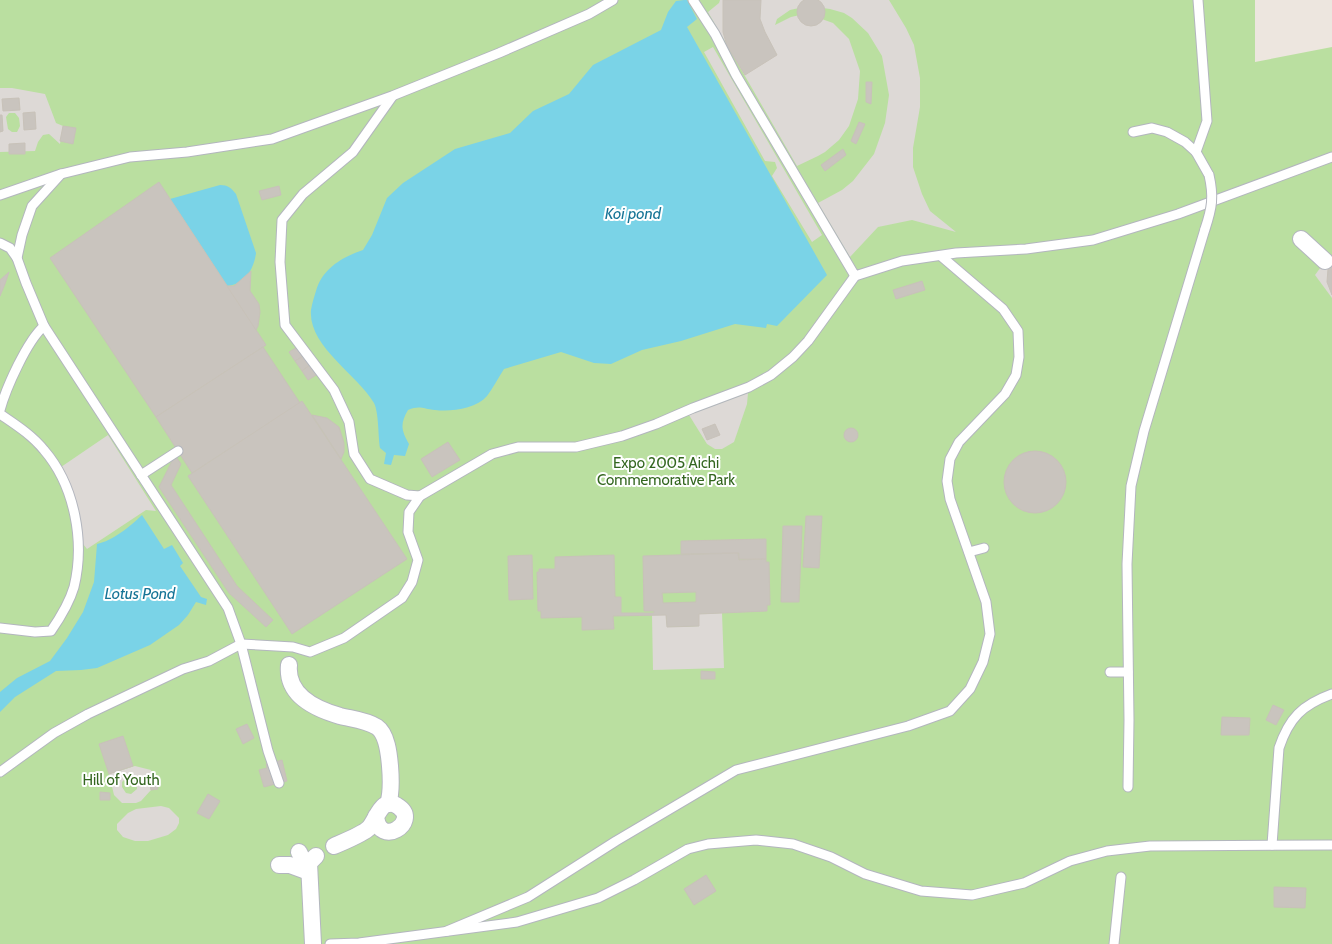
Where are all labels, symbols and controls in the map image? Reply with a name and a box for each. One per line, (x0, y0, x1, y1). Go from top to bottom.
water label: Koi pond (605, 204, 662, 223)
park label: Expo 2005 Aichi Commemorative Park (597, 454, 735, 489)
water label: Lotus Pond (105, 584, 176, 603)
park label: Hill of Youth (82, 771, 160, 789)

